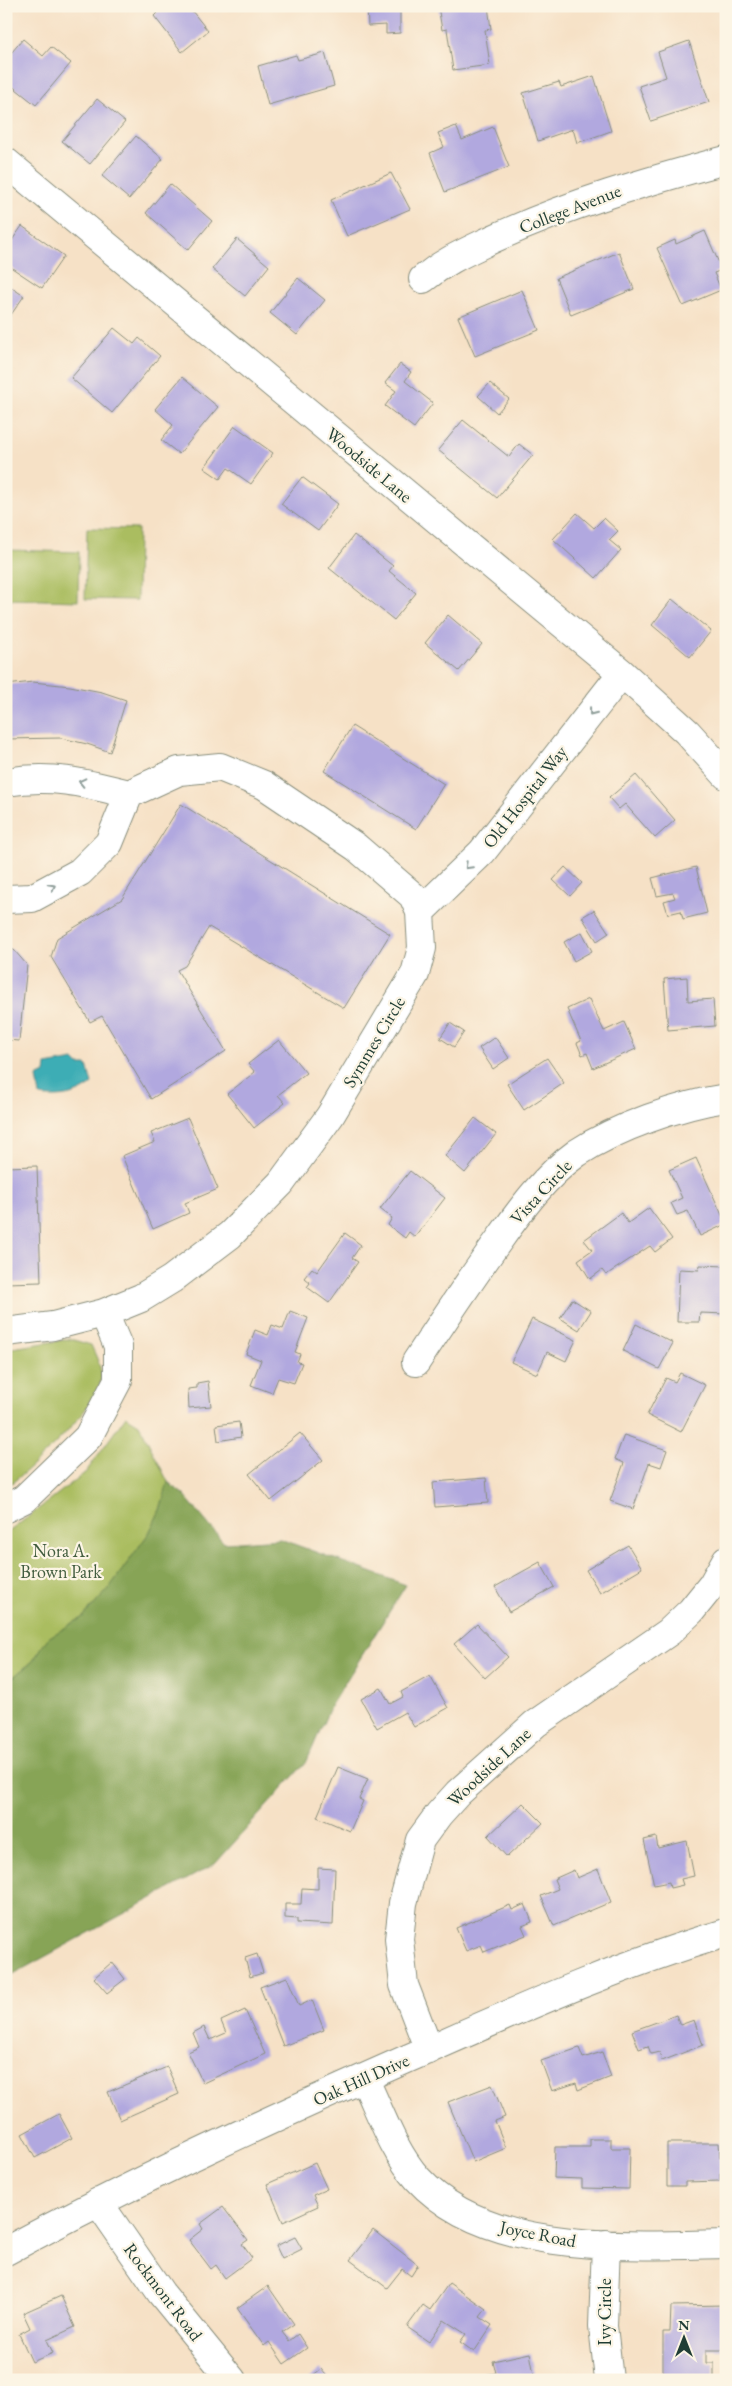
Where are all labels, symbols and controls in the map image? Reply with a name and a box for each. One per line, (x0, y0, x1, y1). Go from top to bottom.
street label: College Avenue (516, 179, 624, 238)
street label: Woodside Lane (321, 422, 417, 507)
one-way arrow (589, 706, 597, 715)
street label: Old Hospital Way (477, 741, 572, 853)
one-way arrow (77, 777, 86, 788)
one-way arrow (465, 860, 474, 869)
one-way arrow (47, 883, 56, 893)
street label: Symmes Circle (337, 992, 410, 1092)
street label: Vista Circle (505, 1154, 576, 1229)
park label: Nora A. Brown Park (20, 1539, 102, 1583)
street label: Woodside Lane (442, 1722, 535, 1811)
street label: Oak Hill Drive (309, 2048, 412, 2111)
street label: Joyce Road (496, 2214, 579, 2252)
street label: Rockmont Road (119, 2238, 208, 2346)
street label: Ivy Circle (593, 2278, 616, 2346)
north arrow (660, 2314, 710, 2364)
text: N (678, 2316, 690, 2334)

